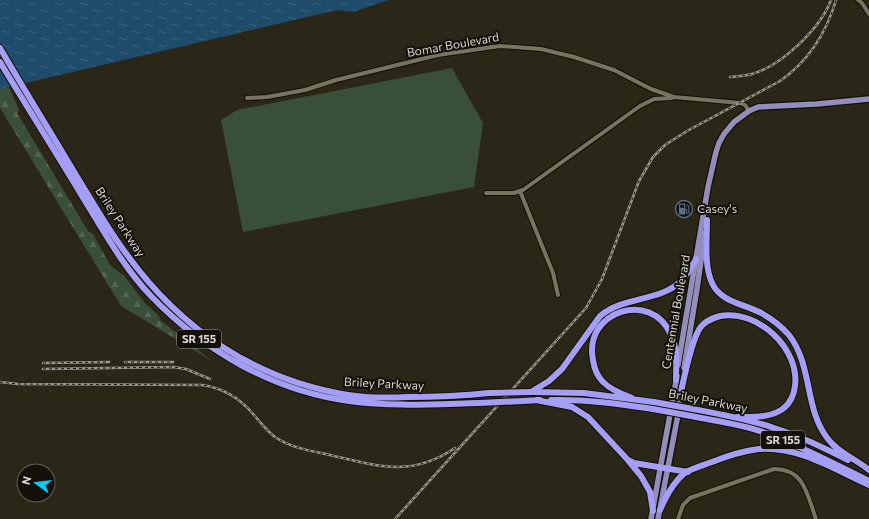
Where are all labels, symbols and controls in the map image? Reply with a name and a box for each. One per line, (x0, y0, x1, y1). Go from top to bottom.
street label: Bomar Boulevard (406, 29, 500, 59)
street label: Briley Parkway (93, 184, 149, 259)
fuel station icon: Casey's (674, 199, 694, 219)
place label: Casey's (697, 201, 737, 215)
street label: Centennial Boulevard (658, 254, 692, 370)
road number: SR 155 (177, 330, 221, 348)
street label: Briley Parkway (344, 374, 425, 392)
street label: Briley Parkway (667, 385, 749, 415)
road number: SR 155 (761, 431, 805, 449)
north arrow (16, 463, 56, 503)
text: N (19, 475, 33, 486)

